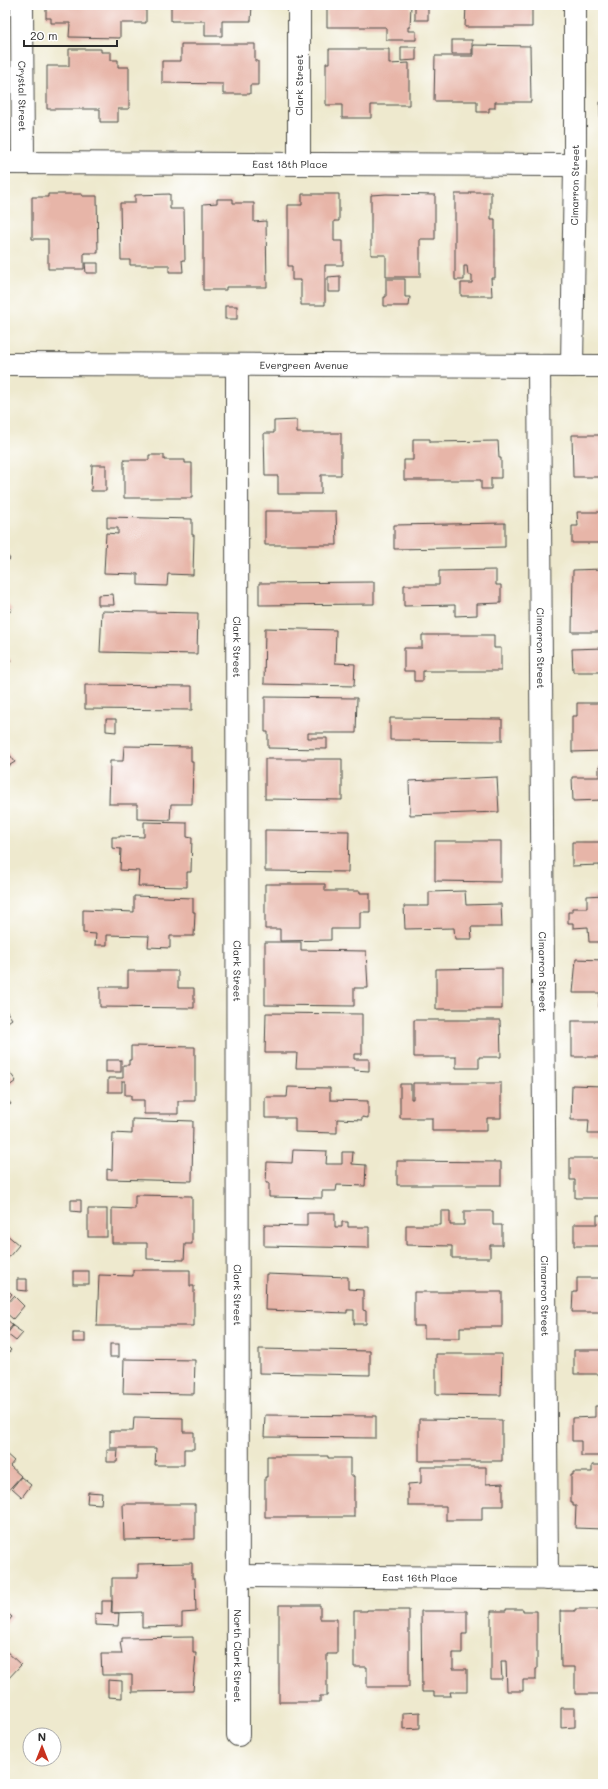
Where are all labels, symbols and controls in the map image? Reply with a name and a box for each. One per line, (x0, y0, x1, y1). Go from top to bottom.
scale bar (24, 22, 117, 48)
text: 20 m (30, 27, 58, 43)
street label: Clark Street (292, 54, 306, 116)
street label: Crystal Street (15, 61, 30, 131)
street label: Cimarron Street (567, 144, 582, 226)
street label: East 18th Place (252, 157, 328, 171)
street label: Evergreen Avenue (260, 358, 348, 372)
street label: Cimarron Street (534, 607, 548, 689)
street label: Clark Street (230, 616, 244, 678)
street label: Cimarron Street (536, 931, 550, 1013)
street label: Clark Street (230, 940, 244, 1002)
street label: Cimarron Street (538, 1255, 552, 1337)
street label: Clark Street (231, 1264, 245, 1326)
street label: East 16th Place (382, 1570, 458, 1585)
street label: North Clark Street (231, 1610, 245, 1702)
north arrow (22, 1727, 62, 1767)
text: N (38, 1729, 46, 1744)

